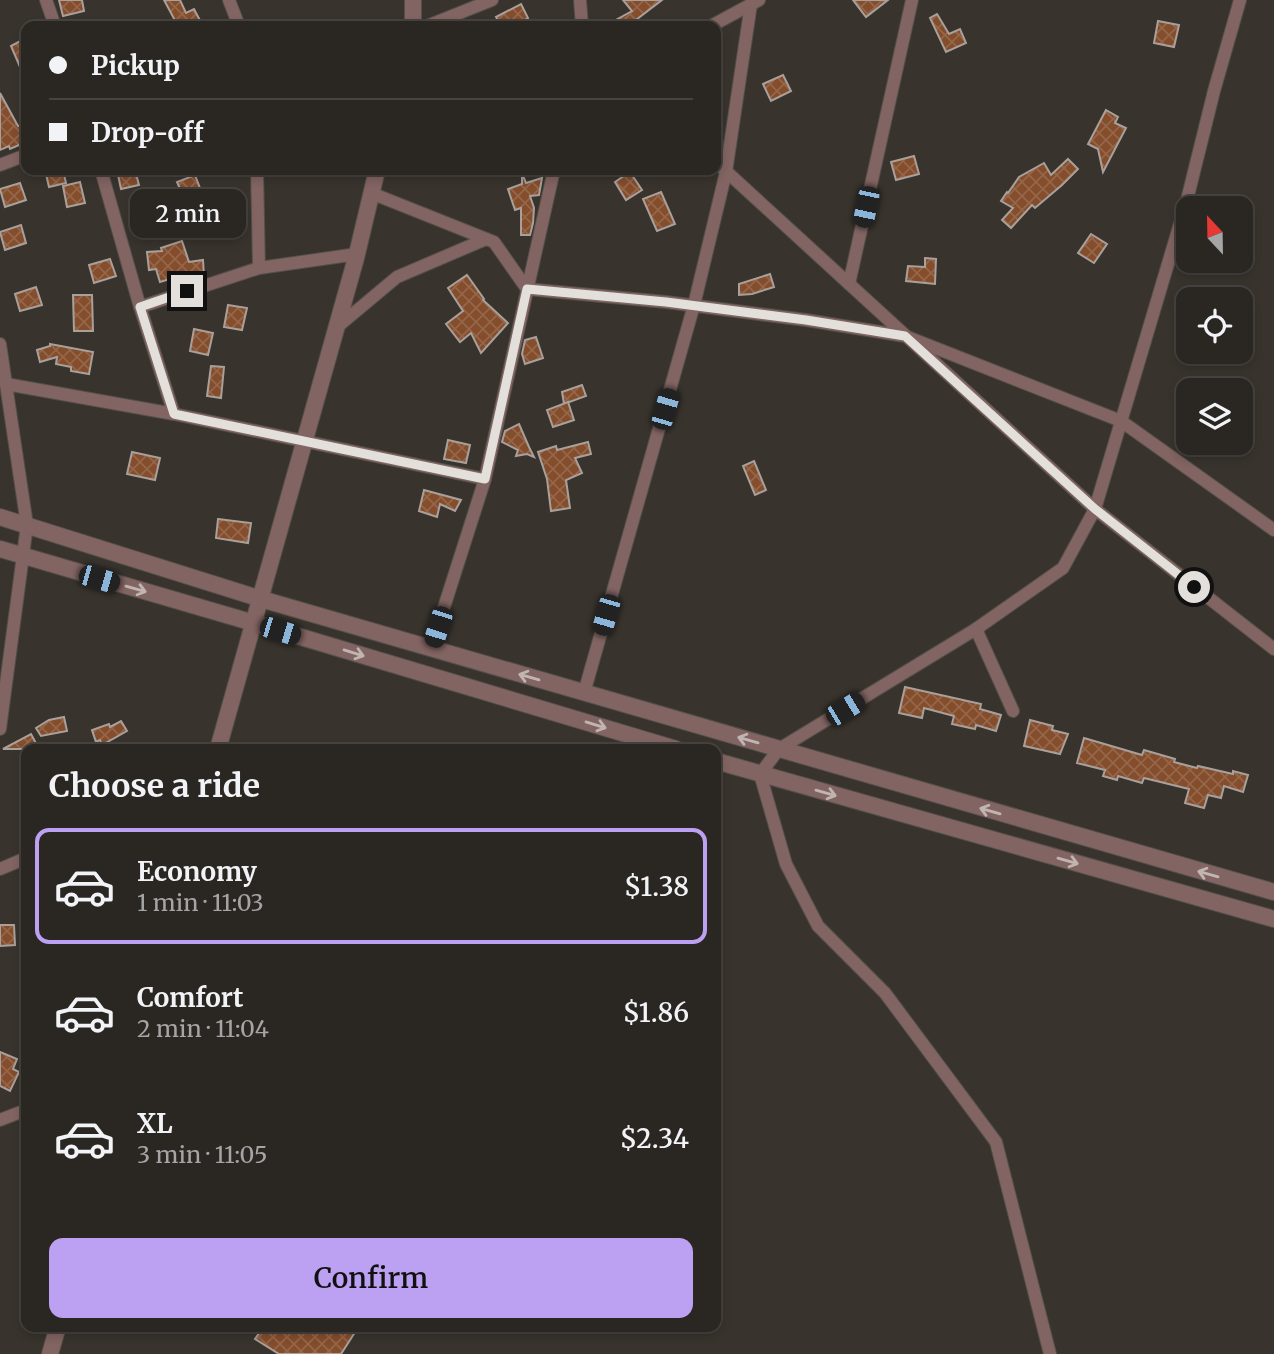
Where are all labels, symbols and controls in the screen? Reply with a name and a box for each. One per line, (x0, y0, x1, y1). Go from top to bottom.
text: Pickup (91, 49, 180, 82)
text: Drop-off (91, 116, 204, 149)
car (852, 184, 881, 230)
callout: 2 min (129, 190, 245, 238)
north arrow (1176, 196, 1253, 273)
map controls (1176, 196, 1253, 455)
text: 2 min (156, 199, 220, 228)
route end (171, 275, 203, 307)
button: locate (1176, 287, 1253, 364)
button: layers (1176, 378, 1253, 455)
car (650, 386, 681, 432)
car (76, 563, 123, 595)
route start (1178, 571, 1210, 603)
one-way arrow (124, 583, 147, 596)
car (591, 592, 622, 638)
car (422, 604, 455, 650)
car (257, 615, 304, 647)
one-way arrow (343, 647, 365, 660)
one-way arrow (519, 669, 541, 682)
car (822, 689, 869, 729)
one-way arrow (585, 720, 607, 733)
one-way arrow (737, 733, 759, 746)
text: Choose a ride (49, 766, 260, 806)
one-way arrow (814, 787, 836, 800)
one-way arrow (979, 803, 1001, 816)
icon: car (53, 855, 116, 918)
text: Economy (137, 855, 257, 888)
one-way arrow (1056, 855, 1079, 868)
one-way arrow (1198, 866, 1220, 879)
text: $1.38 (624, 870, 689, 903)
text: 1 min · 11:03 (137, 888, 264, 917)
icon: car (53, 981, 116, 1044)
text: Comfort (137, 981, 243, 1014)
text: $1.86 (623, 996, 689, 1029)
text: 2 min · 11:04 (137, 1014, 269, 1043)
icon: car (53, 1107, 116, 1170)
text: XL (137, 1107, 173, 1140)
text: $2.34 (620, 1122, 689, 1155)
text: 3 min · 11:05 (137, 1140, 267, 1169)
button: Confirm (49, 1238, 693, 1318)

